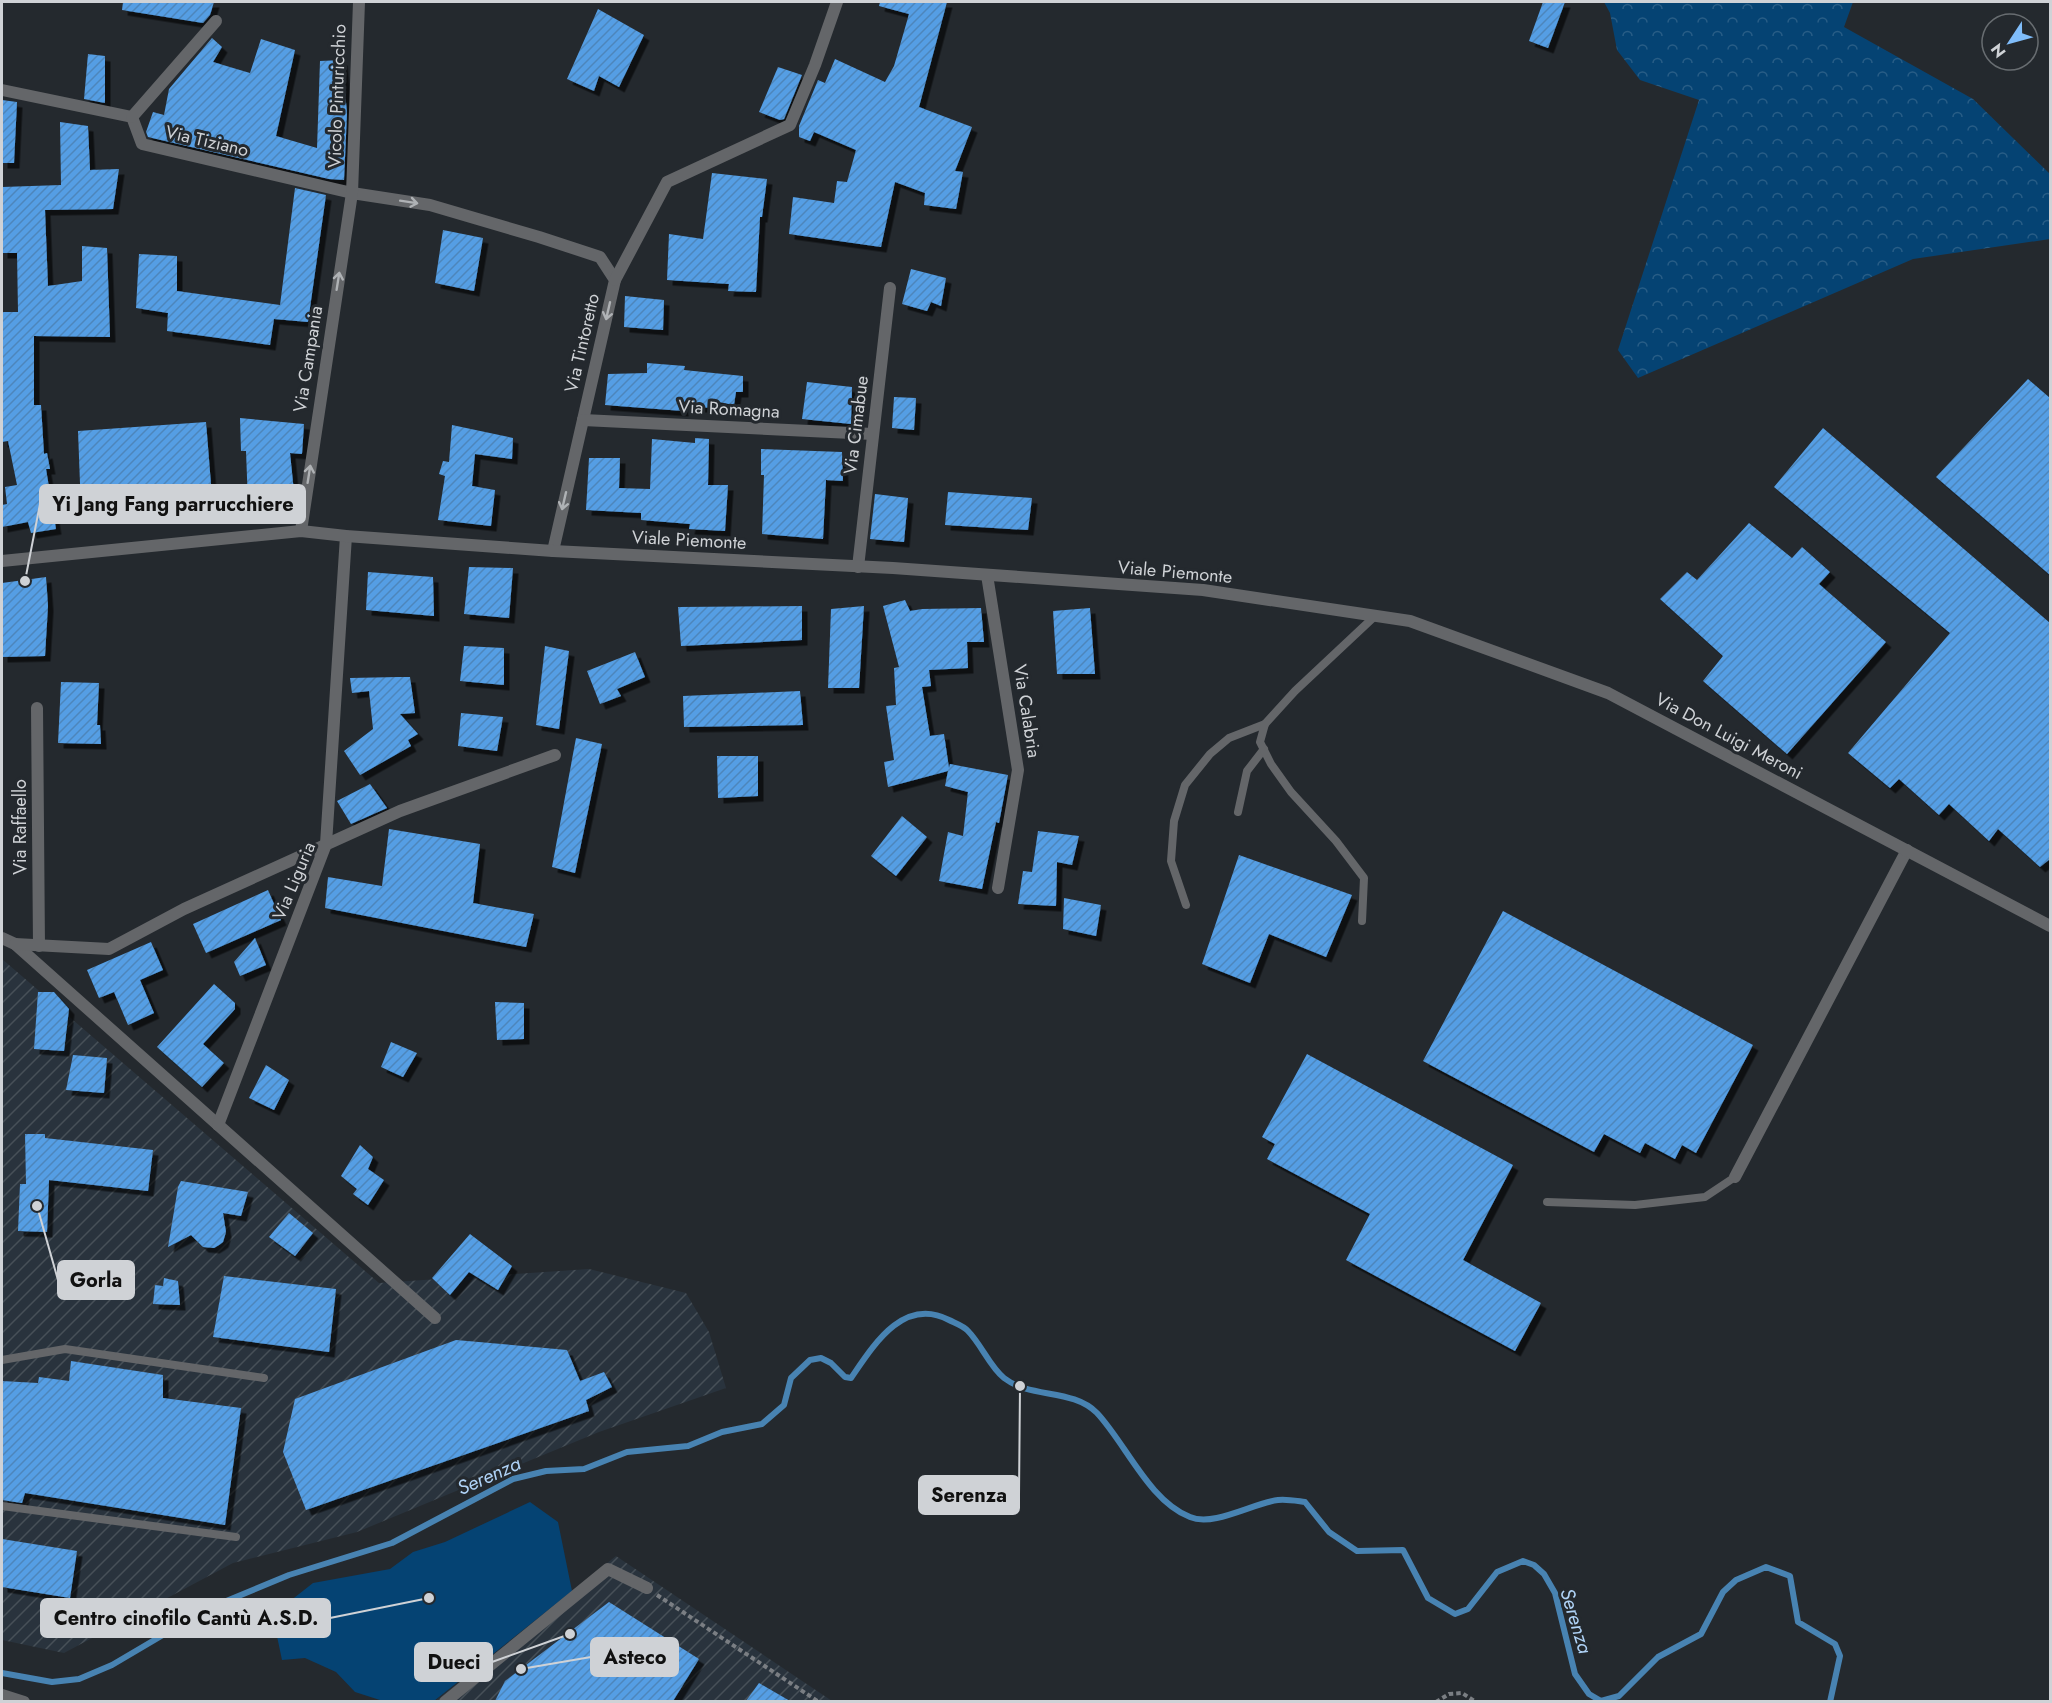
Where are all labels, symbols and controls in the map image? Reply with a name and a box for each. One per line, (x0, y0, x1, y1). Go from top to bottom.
north arrow (1980, 12, 2040, 72)
street label: Vicolo Pinturicchio (321, 23, 353, 168)
text: N (1985, 39, 2011, 62)
street label: Via Tiziano (163, 119, 251, 163)
one-way arrow (399, 196, 419, 207)
one-way arrow (333, 271, 344, 291)
street label: Via Tintoretto (558, 291, 606, 395)
one-way arrow (602, 301, 613, 321)
street label: Via Campania (287, 304, 329, 414)
street label: Via Cimabue (837, 374, 875, 476)
street label: Via Romagna (678, 393, 780, 425)
one-way arrow (304, 464, 315, 484)
callout: Yi Jang Fang parrucchiere (40, 485, 305, 523)
text: Yi Jang Fang parrucchiere (51, 490, 294, 519)
one-way arrow (558, 492, 570, 511)
street label: Viale Piemonte (631, 524, 747, 556)
street label: Viale Piemonte (1117, 554, 1233, 590)
street label: Via Calabria (1007, 662, 1047, 760)
street label: Via Don Luigi Meroni (1651, 686, 1807, 786)
street label: Via Raffaello (7, 779, 33, 875)
street label: Via Liguria (266, 838, 322, 924)
callout: Gorla (58, 1261, 134, 1299)
text: Gorla (70, 1266, 122, 1295)
water label: Serenza (452, 1449, 526, 1503)
callout: Serenza (919, 1476, 1019, 1514)
text: Serenza (931, 1481, 1007, 1510)
water label: Serenza (1552, 1585, 1600, 1657)
callout: Centro cinofilo Cantù A.S.D. (41, 1599, 330, 1637)
text: Centro cinofilo Cantù A.S.D. (54, 1604, 318, 1633)
callout: Asteco (591, 1638, 678, 1676)
callout: Dueci (415, 1643, 492, 1681)
text: Asteco (602, 1643, 667, 1672)
text: Dueci (427, 1648, 481, 1677)

